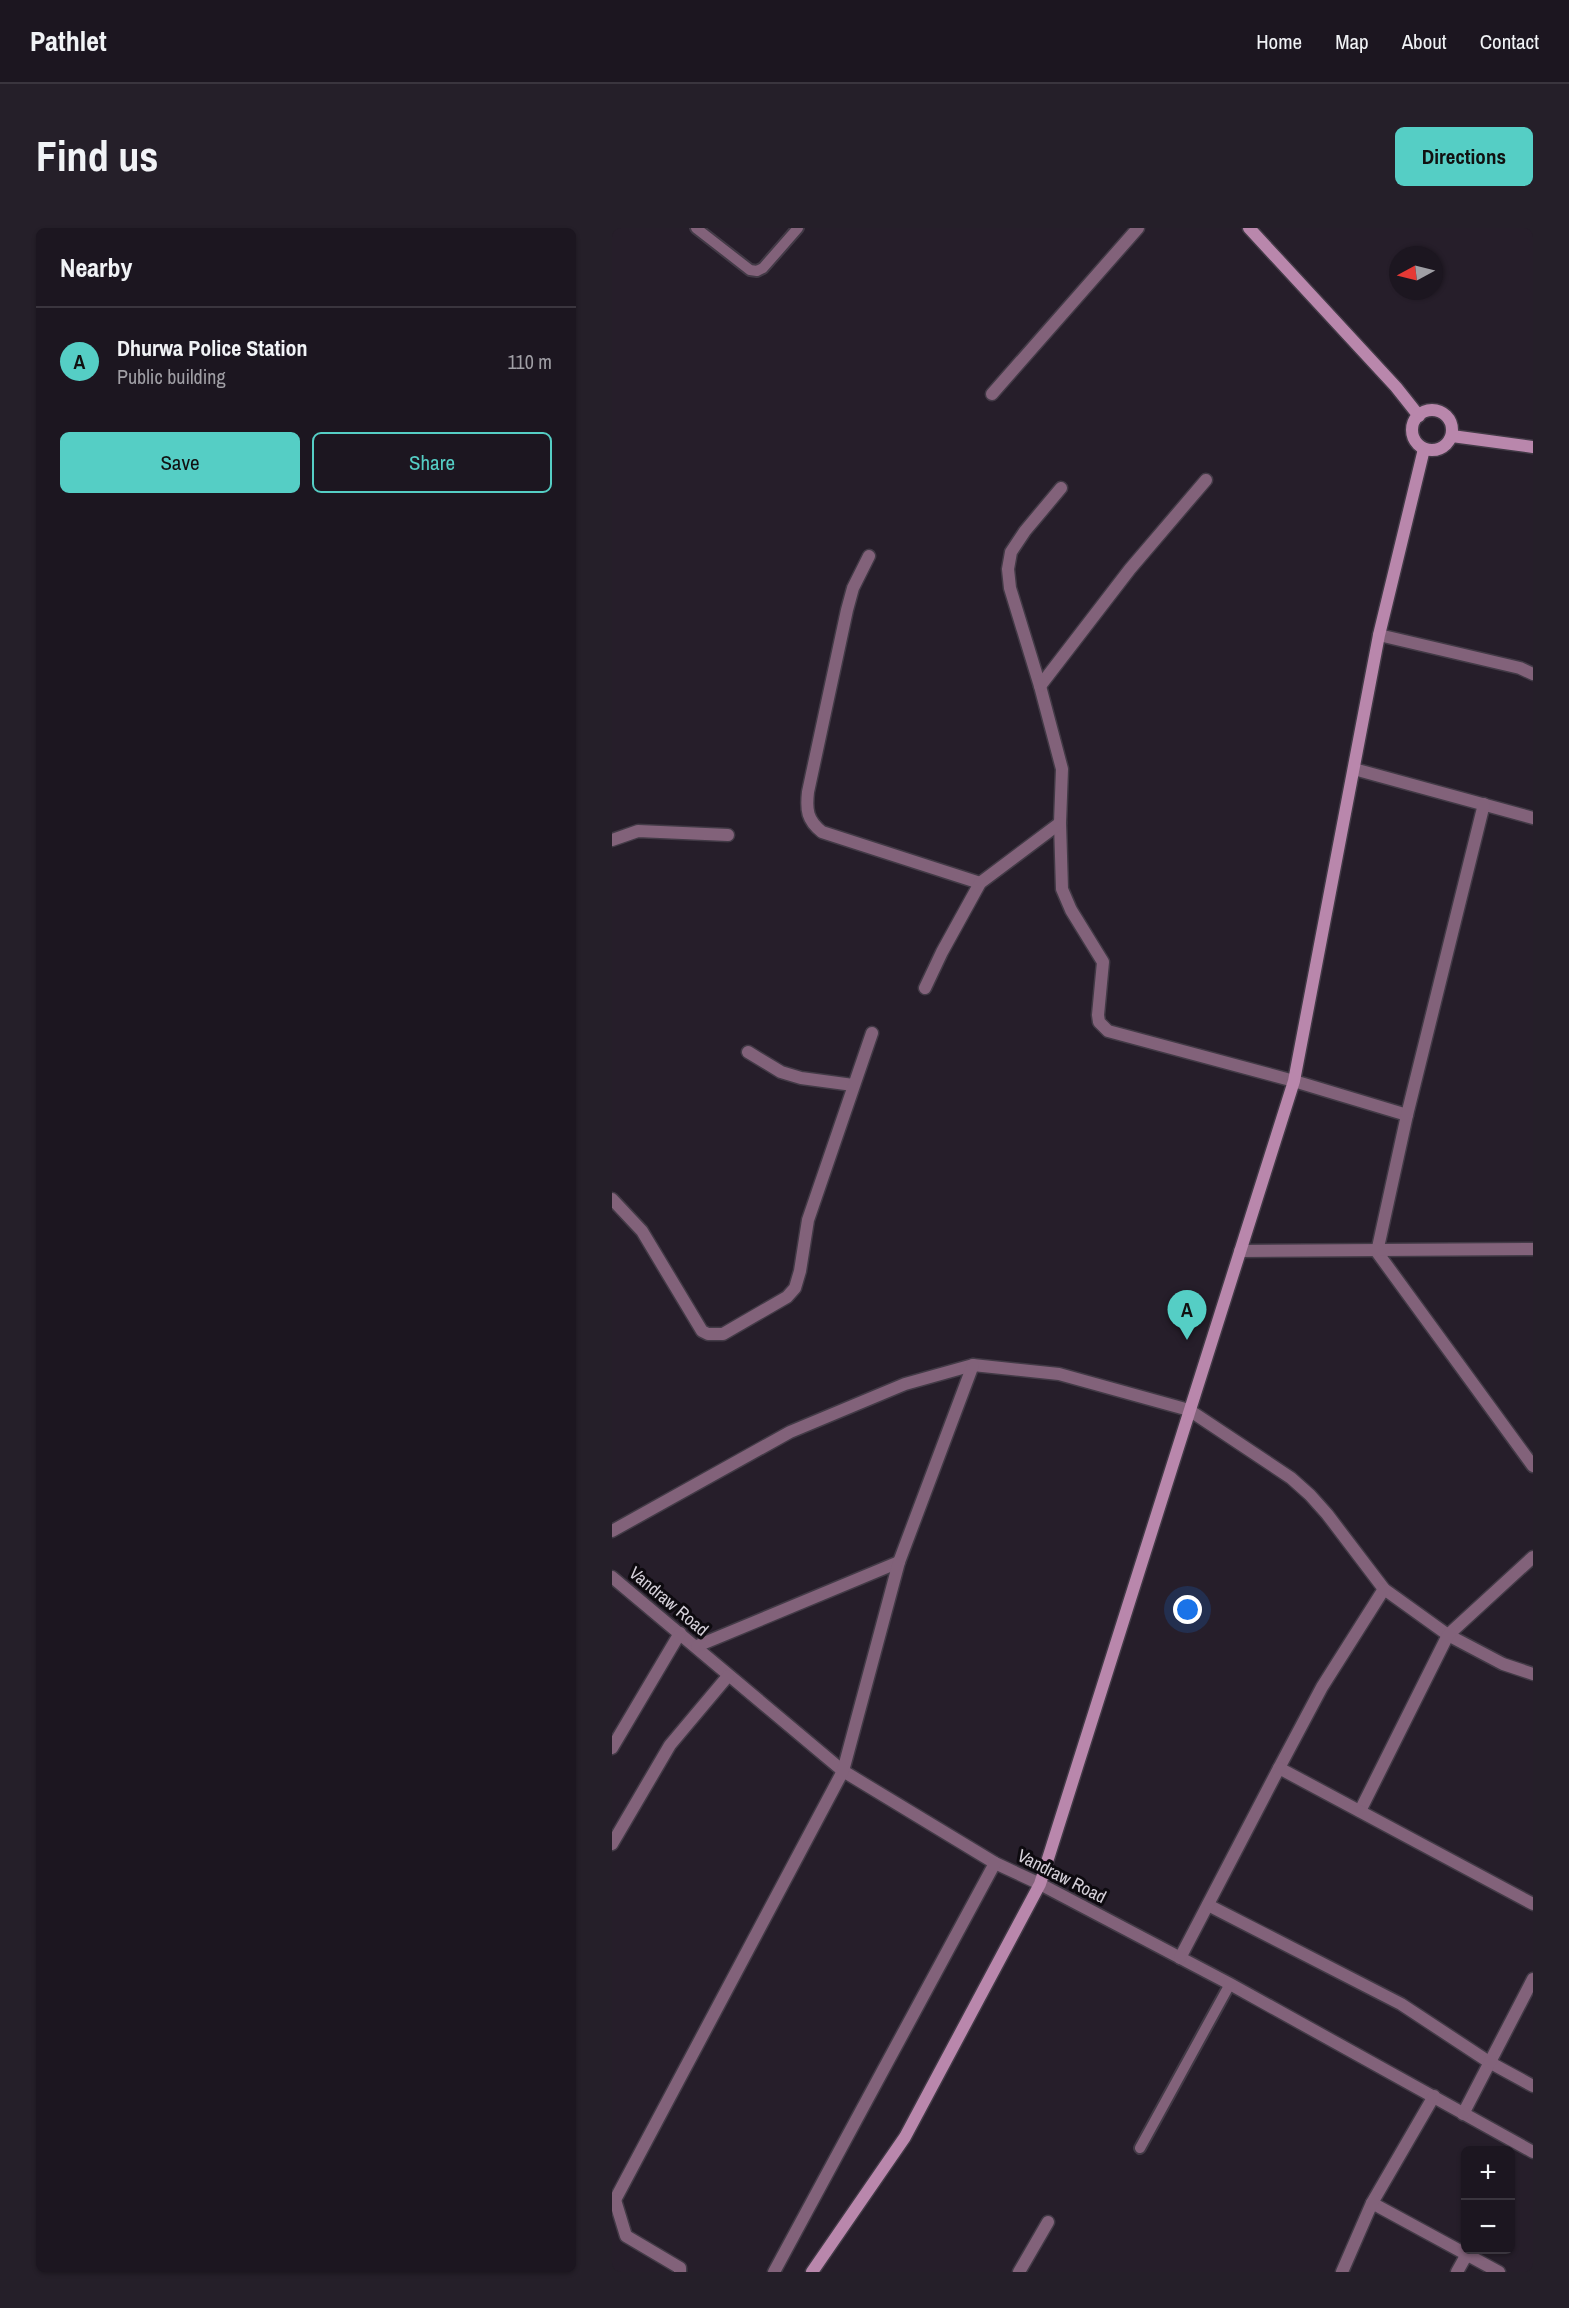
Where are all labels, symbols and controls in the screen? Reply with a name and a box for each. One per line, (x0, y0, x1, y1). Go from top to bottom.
text: Pathlet (30, 22, 107, 60)
text: Home (1256, 27, 1302, 56)
text: Map (1335, 27, 1369, 56)
text: About (1402, 27, 1447, 56)
text: Contact (1480, 27, 1539, 56)
button: Directions (1395, 127, 1533, 186)
text: Find us (36, 128, 158, 184)
north arrow (1389, 246, 1443, 300)
text: Nearby (60, 250, 132, 285)
text: Dhurwa Police Station (117, 333, 307, 363)
text: A (74, 348, 85, 375)
text: 110 m (508, 348, 552, 375)
text: Public building (117, 363, 226, 390)
button: Save (60, 432, 300, 493)
button: Share (312, 432, 552, 493)
pin: A (1168, 1290, 1206, 1340)
street label: Vandraw Road (624, 1560, 714, 1642)
your location (1173, 1595, 1202, 1624)
street label: Vandraw Road (1013, 1843, 1111, 1909)
map controls (1461, 2146, 1515, 2254)
button: + (1461, 2146, 1515, 2200)
button: − (1461, 2200, 1515, 2254)

